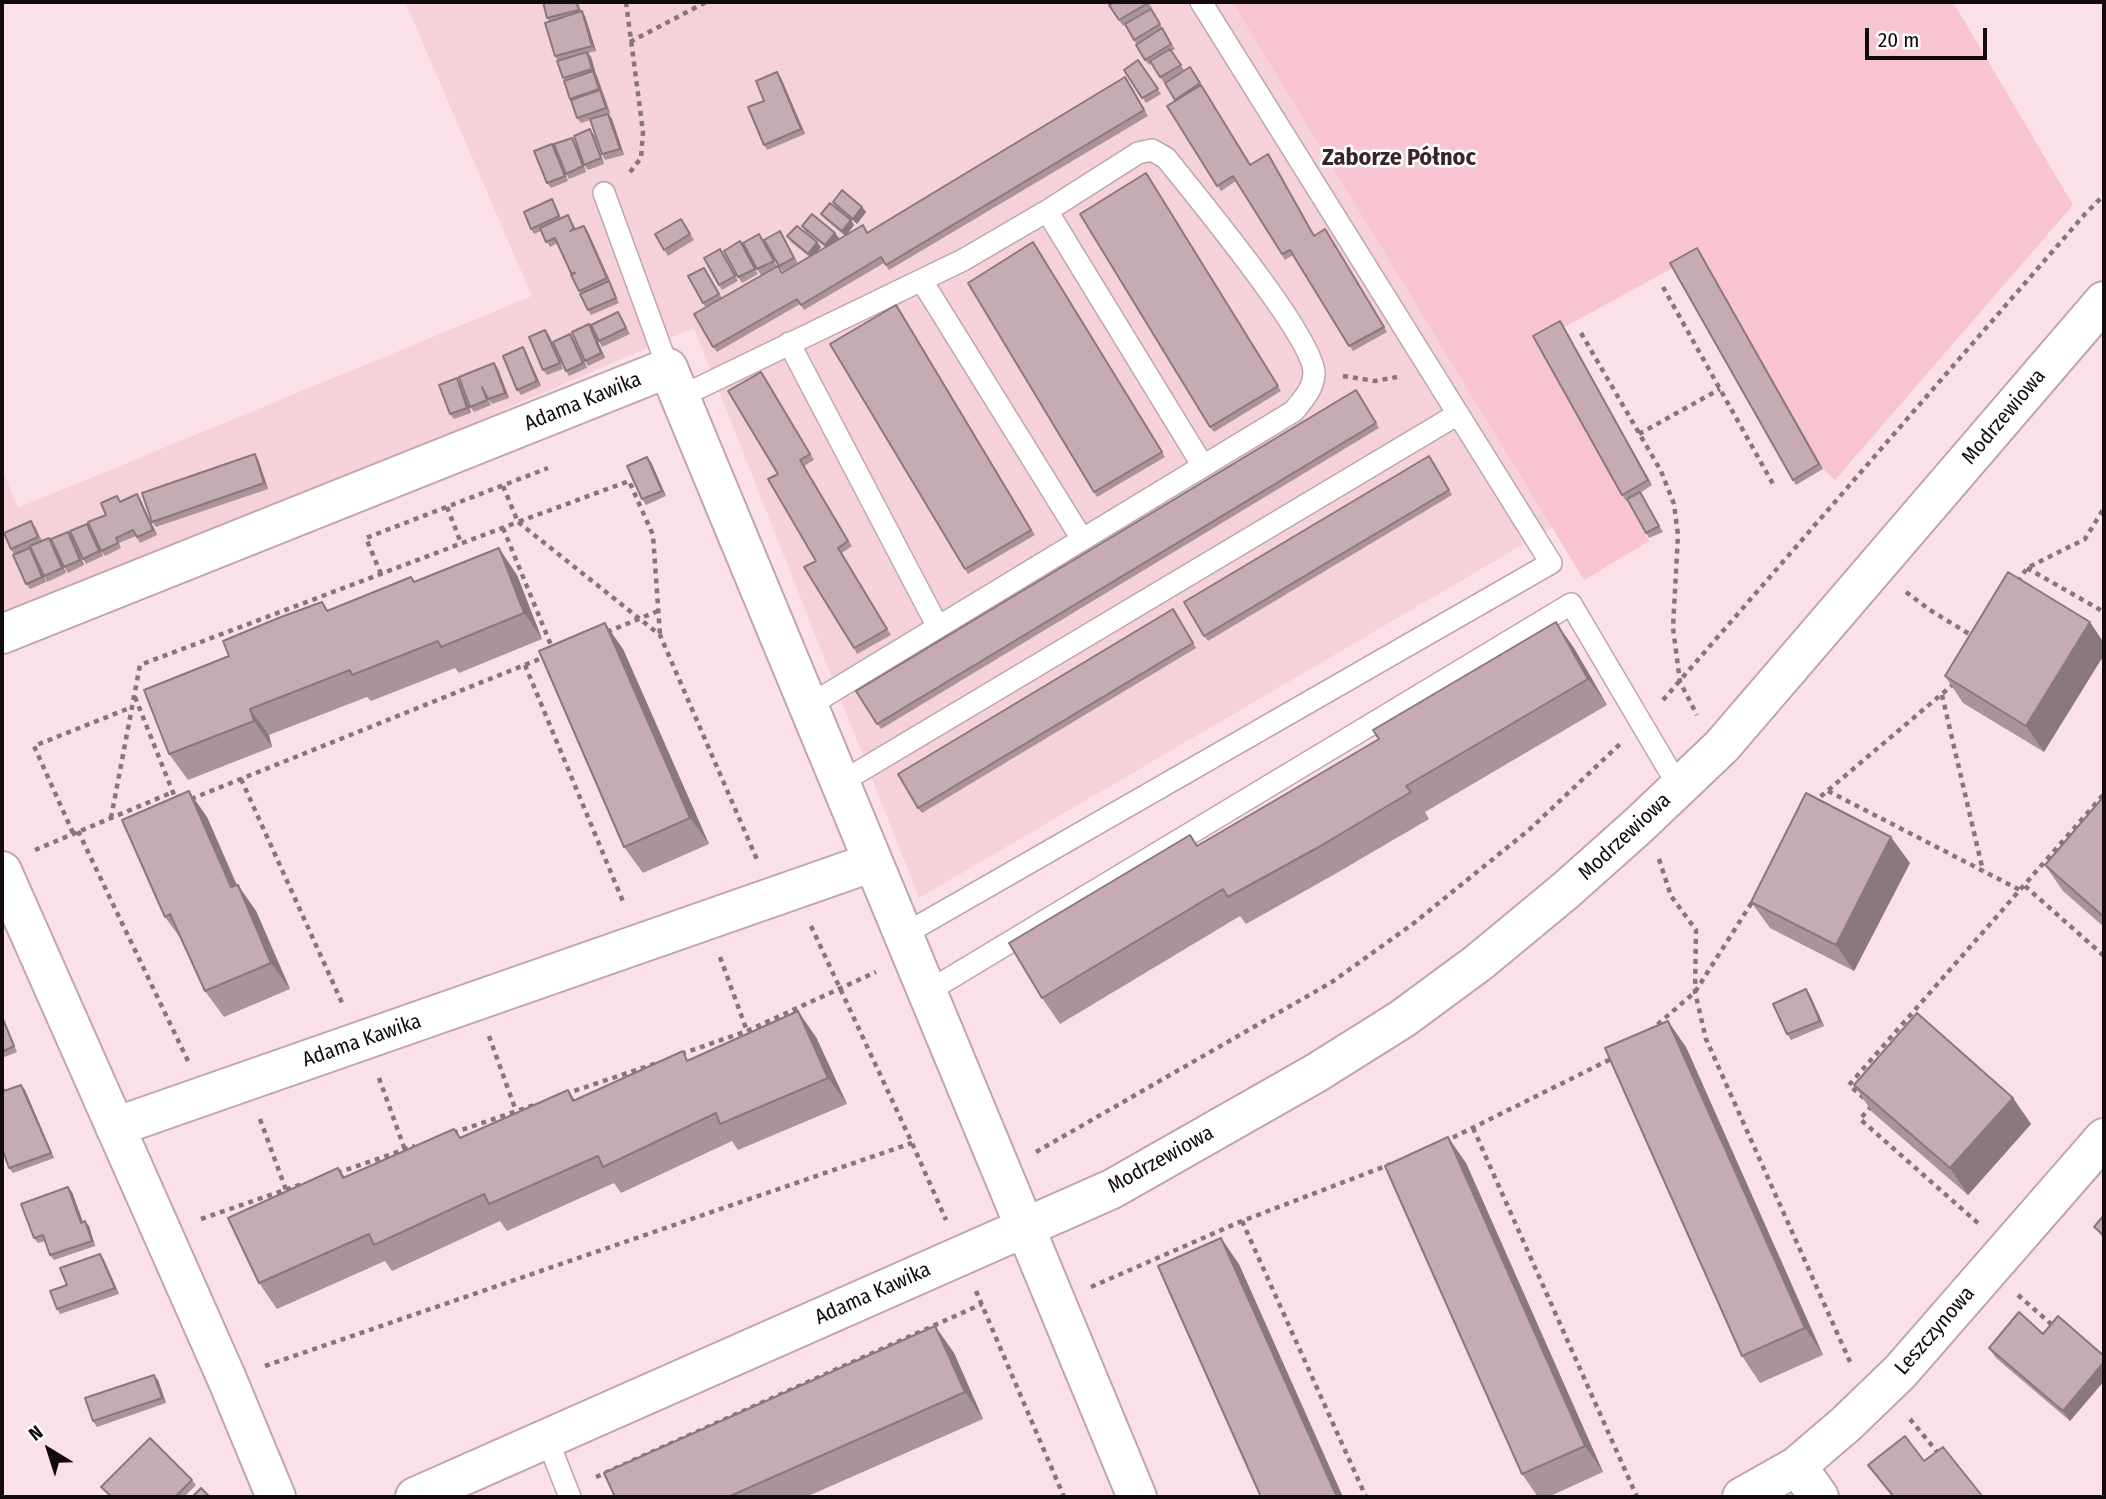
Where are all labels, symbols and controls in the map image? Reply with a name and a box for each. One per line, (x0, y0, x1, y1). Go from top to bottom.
scale bar (1868, 14, 1990, 58)
text: 20 m (1878, 27, 1919, 53)
district label: Zaborze Północ (1322, 144, 1476, 172)
street label: Modrzewiowa (1957, 364, 2051, 470)
street label: Adama Kawika (521, 367, 645, 437)
street label: Modrzewiowa (1574, 788, 1676, 886)
street label: Adama Kawika (299, 1009, 425, 1073)
street label: Modrzewiowa (1104, 1121, 1218, 1199)
street label: Adama Kawika (811, 1257, 935, 1331)
street label: Leszczynowa (1890, 1282, 1980, 1380)
north arrow (14, 1415, 84, 1485)
text: N (24, 1420, 47, 1446)

